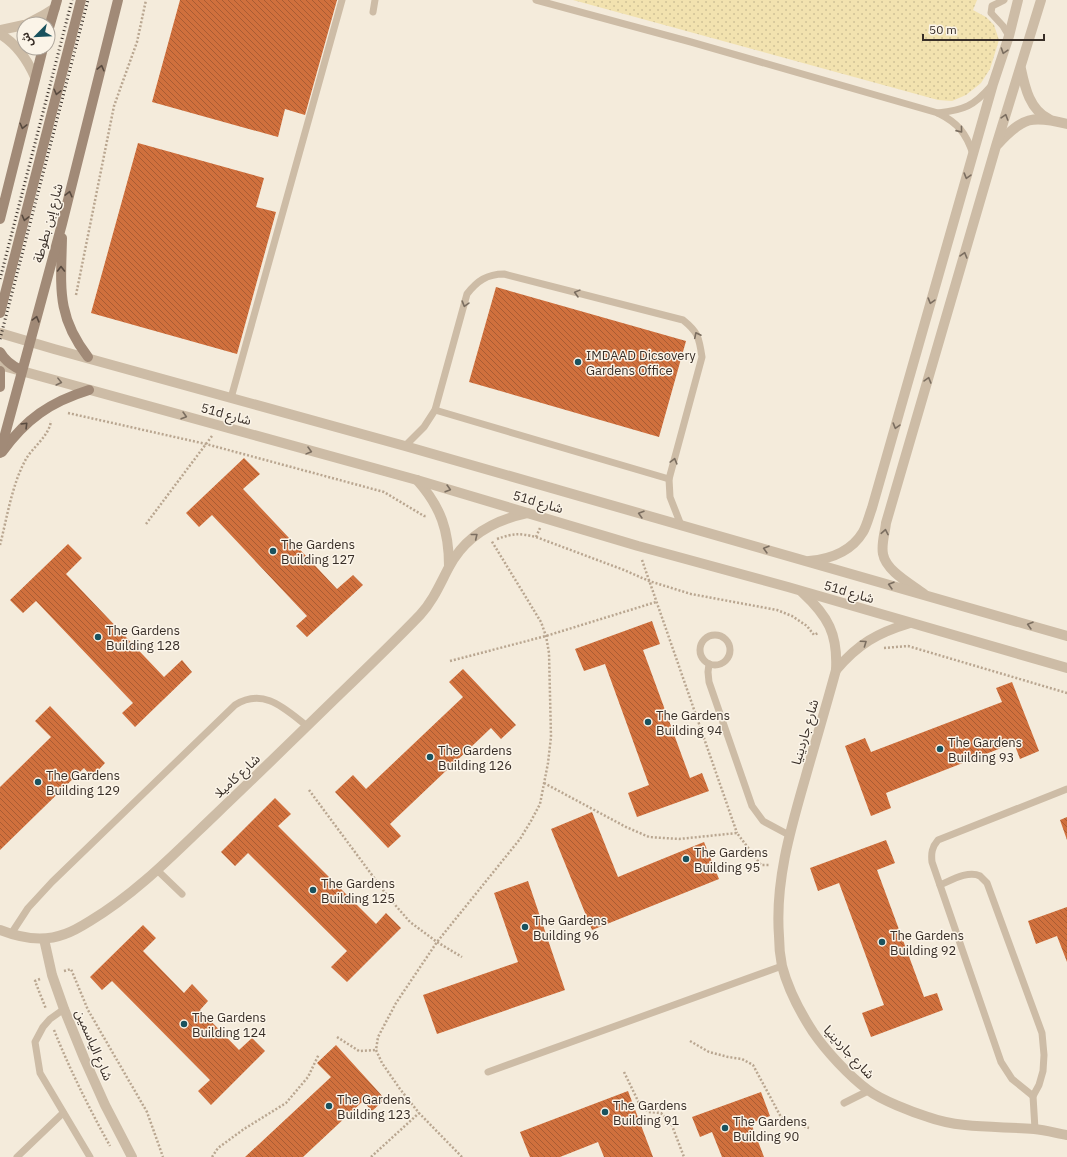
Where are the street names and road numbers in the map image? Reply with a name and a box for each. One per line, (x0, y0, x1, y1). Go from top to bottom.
street label: شارع إبن بطوطة (29, 181, 69, 265)
street label: 51d شارع (198, 399, 253, 431)
street label: 51d شارع (510, 487, 565, 519)
street label: 51d شارع (821, 577, 876, 609)
street label: شارع جاردينيا (788, 697, 824, 767)
street label: شارع كاميلا (210, 750, 265, 803)
street label: شارع الياسمين (70, 1007, 117, 1084)
street label: شارع جاردينيا (818, 1022, 878, 1084)

